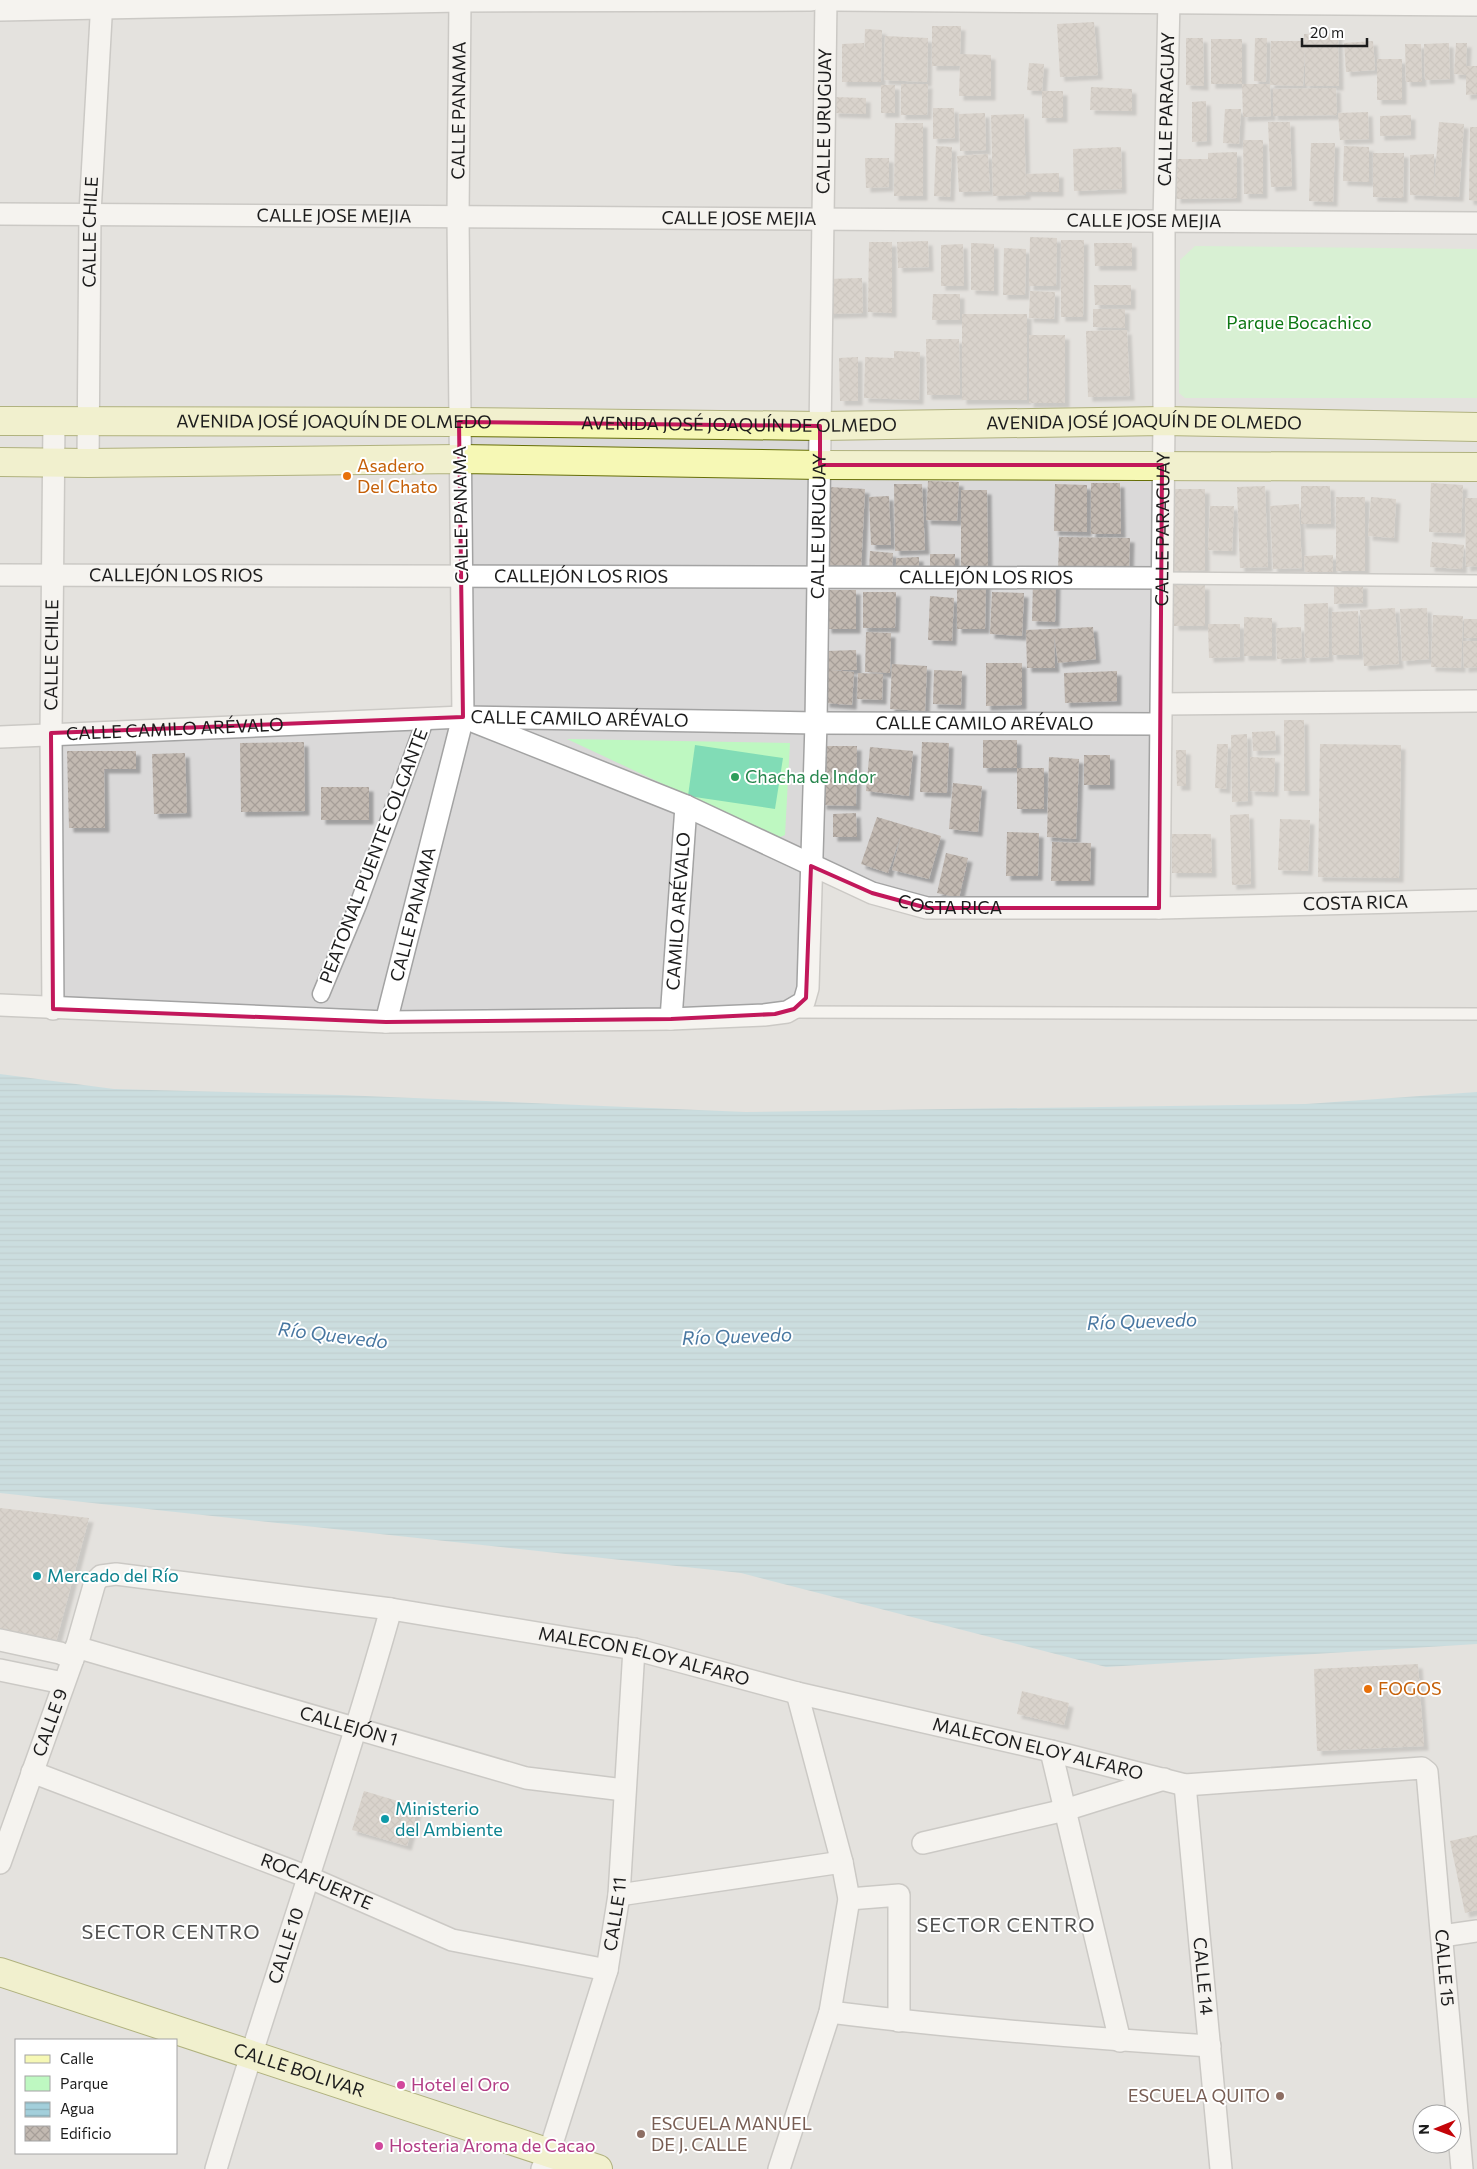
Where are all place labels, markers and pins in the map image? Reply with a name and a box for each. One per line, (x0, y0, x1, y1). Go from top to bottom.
place label: Asadero Del Chato (357, 454, 438, 497)
marker: Asadero Del Chato (341, 470, 353, 482)
place label: Chacha de Indor (745, 765, 876, 787)
marker: Chacha de Indor (729, 771, 741, 783)
place label: Mercado del Río (47, 1564, 179, 1586)
marker: Mercado del Río (31, 1570, 43, 1582)
place label: FOGOS (1378, 1677, 1442, 1699)
marker: FOGOS (1362, 1683, 1374, 1695)
place label: Ministerio del Ambiente (395, 1797, 503, 1840)
marker: Ministerio del Ambiente (379, 1813, 391, 1825)
place label: Hotel el Oro (411, 2073, 510, 2095)
marker: Hotel el Oro (395, 2079, 407, 2091)
place label: ESCUELA QUITO (1128, 2084, 1270, 2106)
marker: ESCUELA QUITO (1274, 2090, 1286, 2102)
place label: ESCUELA MANUEL DE J. CALLE (651, 2112, 812, 2155)
marker: ESCUELA MANUEL DE J. CALLE (635, 2128, 647, 2140)
place label: Hosteria Aroma de Cacao (389, 2134, 595, 2156)
marker: Hosteria Aroma de Cacao (373, 2140, 385, 2152)

